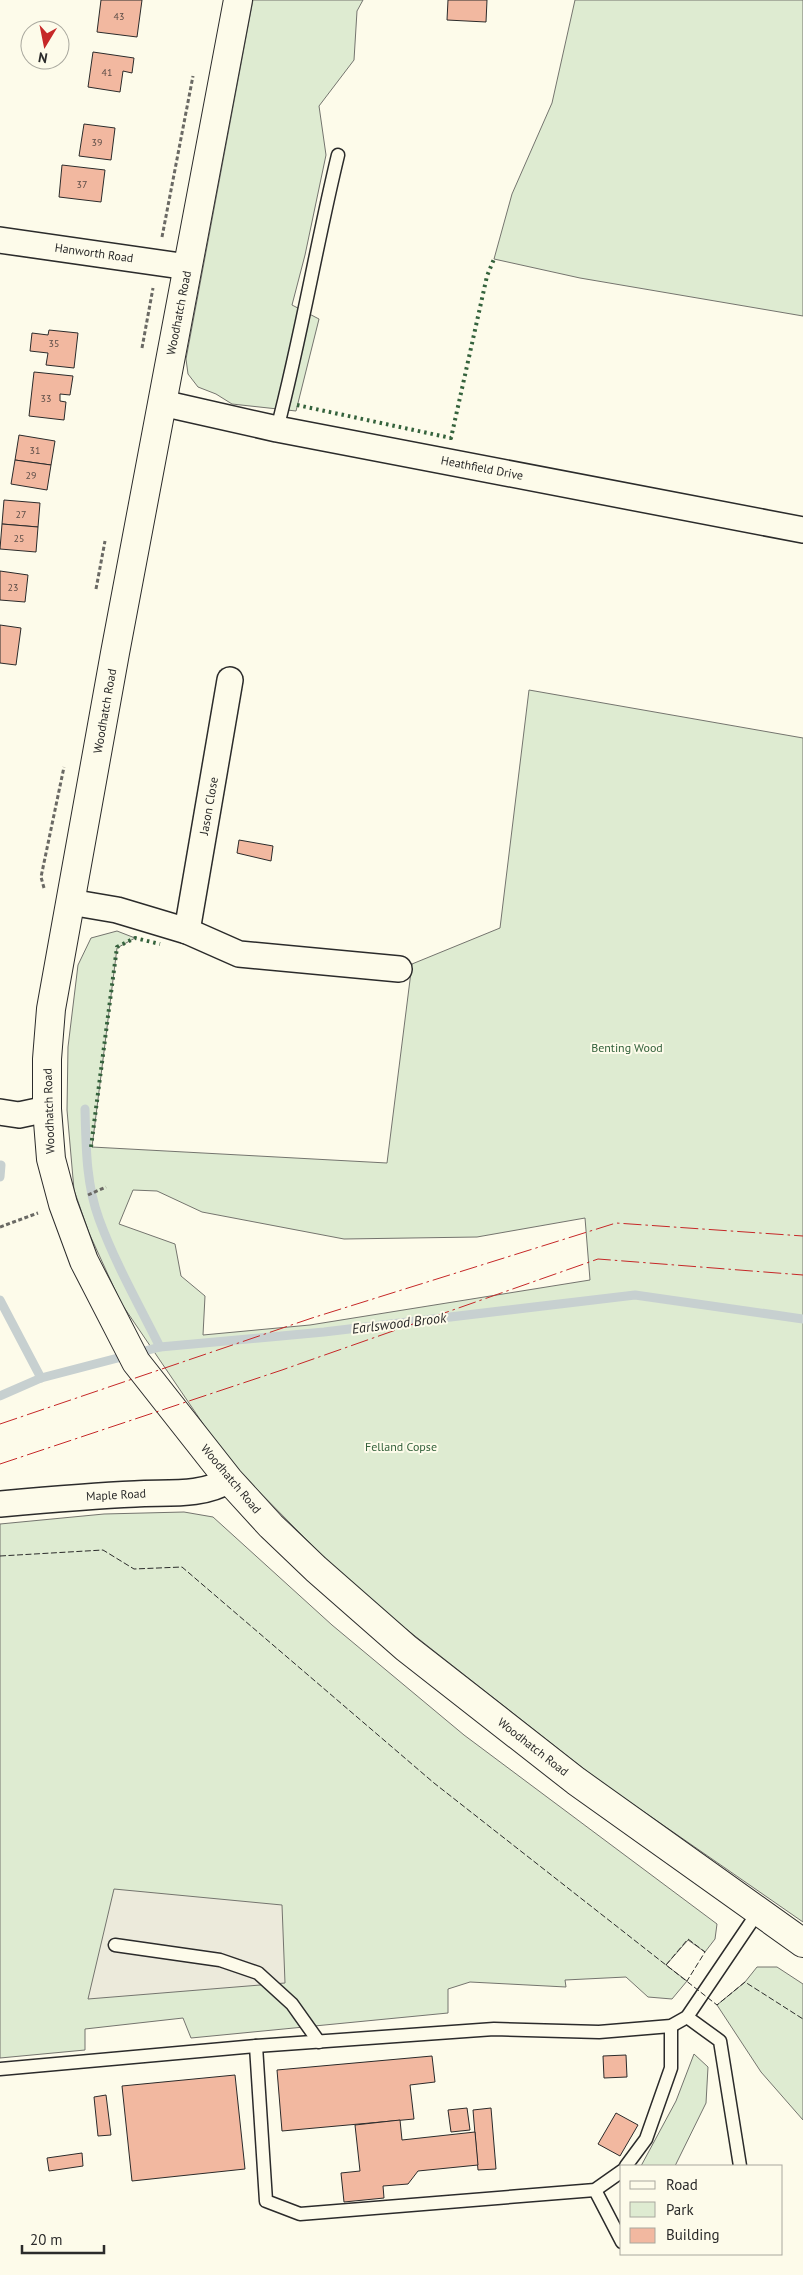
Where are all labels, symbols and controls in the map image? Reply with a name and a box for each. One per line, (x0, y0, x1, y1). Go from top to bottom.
house number: 43 (114, 10, 124, 23)
north arrow (20, 20, 70, 70)
text: N (37, 48, 49, 67)
house number: 41 (102, 66, 112, 79)
house number: 39 (92, 136, 102, 149)
house number: 37 (77, 178, 87, 191)
street label: Hanworth Road (54, 240, 134, 265)
street label: Woodhatch Road (163, 269, 194, 356)
house number: 35 (49, 337, 59, 350)
house number: 33 (41, 392, 51, 405)
house number: 31 (30, 444, 40, 457)
street label: Heathfield Drive (440, 452, 524, 483)
house number: 29 (26, 469, 36, 482)
house number: 27 (16, 508, 26, 521)
house number: 25 (14, 532, 24, 545)
house number: 23 (8, 581, 18, 594)
street label: Woodhatch Road (90, 667, 119, 754)
street label: Jason Close (196, 776, 221, 837)
park label: Benting Wood (591, 1040, 663, 1055)
street label: Woodhatch Road (40, 1068, 57, 1154)
water label: Earlswood Brook (351, 1308, 448, 1338)
park label: Felland Copse (365, 1439, 437, 1454)
street label: Woodhatch Road (198, 1441, 265, 1516)
street label: Maple Road (86, 1485, 146, 1504)
street label: Woodhatch Road (495, 1714, 572, 1779)
legend (620, 2165, 783, 2255)
text: Road (666, 2175, 698, 2194)
text: Park (666, 2200, 694, 2219)
scale bar (22, 2222, 105, 2254)
text: Building (666, 2225, 720, 2244)
text: 20 m (30, 2230, 63, 2249)

